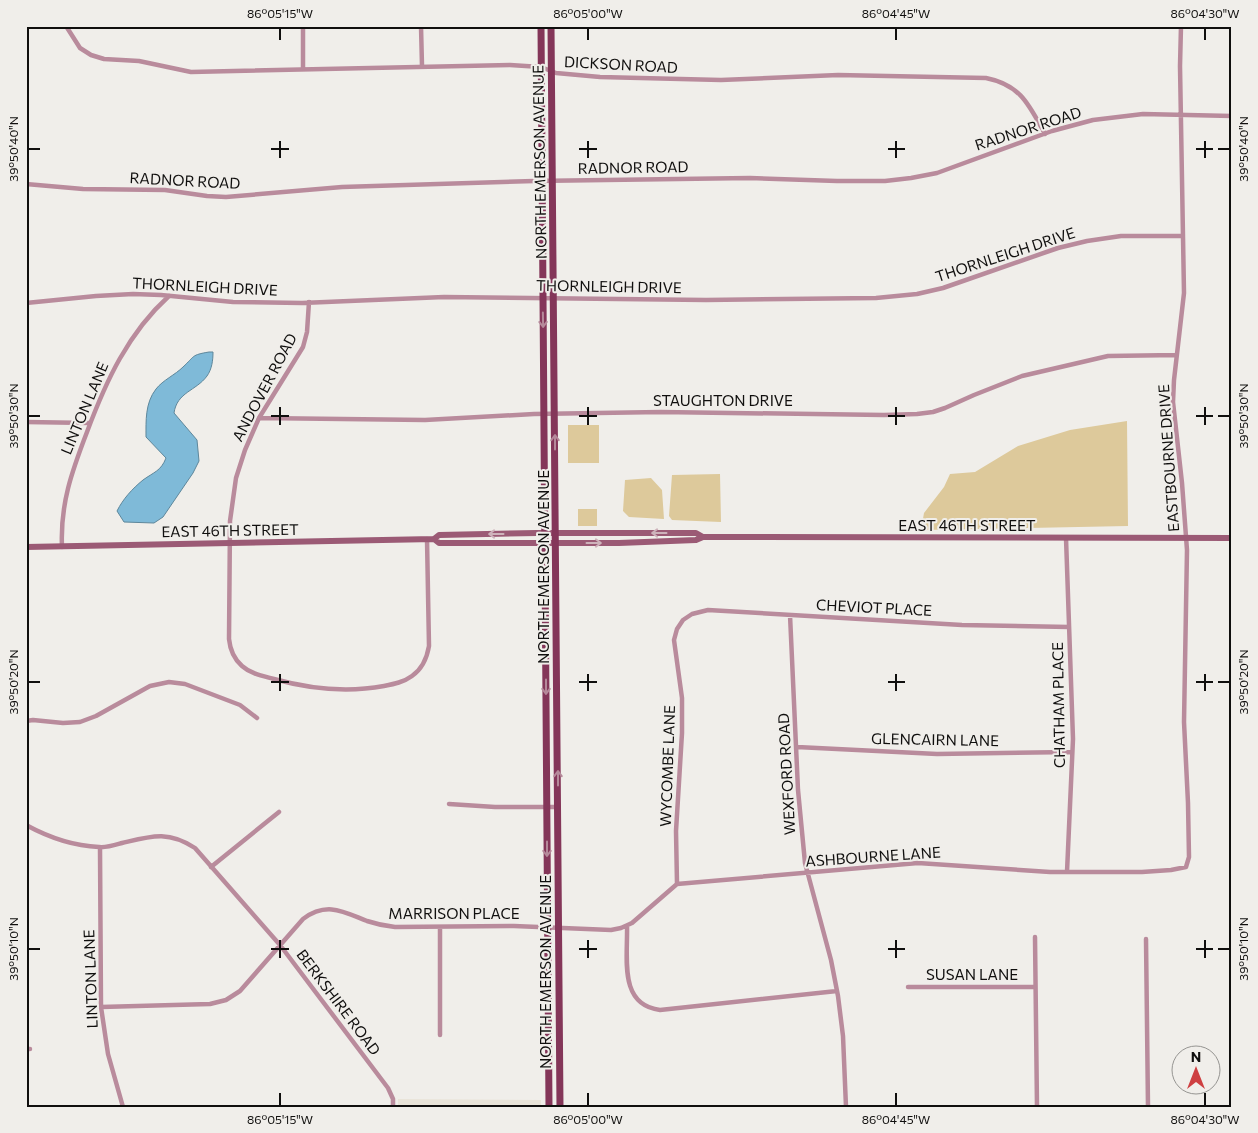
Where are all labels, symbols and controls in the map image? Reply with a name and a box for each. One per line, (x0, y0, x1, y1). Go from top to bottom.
text: 86°05'15"W (247, 6, 313, 20)
text: 86°05'00"W (553, 6, 623, 20)
text: 86°04'45"W (862, 6, 930, 20)
text: 86°04'30"W (1170, 6, 1240, 20)
street label: DICKSON ROAD (564, 52, 678, 76)
street label: NORTH EMERSON AVENUE (528, 65, 550, 259)
street label: RADNOR ROAD (972, 102, 1084, 154)
text: 39°50'40"N (6, 116, 20, 182)
text: 39°50'40"N (1236, 116, 1250, 182)
street label: RADNOR ROAD (577, 157, 689, 177)
street label: RADNOR ROAD (129, 168, 241, 192)
street label: THORNLEIGH DRIVE (933, 223, 1077, 285)
street label: THORNLEIGH DRIVE (132, 273, 278, 299)
street label: THORNLEIGH DRIVE (536, 276, 682, 296)
one-way arrow (538, 312, 548, 328)
street label: ANDOVER ROAD (228, 330, 300, 444)
street label: LINTON LANE (56, 359, 112, 457)
text: 39°50'30"N (6, 383, 20, 449)
street label: EASTBOURNE DRIVE (1154, 383, 1182, 532)
text: 39°50'30"N (1236, 383, 1250, 449)
street label: STAUGHTON DRIVE (653, 391, 793, 409)
one-way arrow (550, 434, 560, 450)
street label: NORTH EMERSON AVENUE (534, 470, 552, 664)
street label: EAST 46TH STREET (898, 516, 1036, 534)
street label: EAST 46TH STREET (161, 520, 299, 540)
one-way arrow (652, 528, 668, 538)
one-way arrow (489, 529, 505, 539)
one-way arrow (586, 538, 602, 548)
street label: CHEVIOT PLACE (815, 595, 933, 619)
street label: CHATHAM PLACE (1048, 642, 1068, 768)
text: 39°50'20"N (6, 650, 20, 714)
text: 39°50'20"N (1236, 650, 1250, 714)
one-way arrow (541, 678, 551, 695)
street label: WYCOMBE LANE (656, 705, 678, 827)
street label: WEXFORD ROAD (774, 712, 798, 836)
street label: GLENCAIRN LANE (871, 729, 999, 749)
one-way arrow (553, 770, 563, 786)
one-way arrow (542, 841, 552, 857)
street label: ASHBOURNE LANE (805, 842, 941, 870)
street label: NORTH EMERSON AVENUE (536, 875, 554, 1069)
street label: MARRISON PLACE (388, 904, 520, 922)
text: 39°50'10"N (6, 917, 20, 981)
text: 39°50'10"N (1236, 917, 1250, 981)
street label: LINTON LANE (79, 929, 101, 1029)
street label: BERKSHIRE ROAD (293, 946, 385, 1058)
street label: SUSAN LANE (926, 965, 1018, 983)
north arrow (1170, 1046, 1220, 1096)
text: N (1191, 1048, 1201, 1065)
text: 86°05'15"W (247, 1112, 313, 1126)
text: 86°05'00"W (553, 1112, 623, 1126)
text: 86°04'45"W (862, 1112, 930, 1126)
text: 86°04'30"W (1170, 1112, 1240, 1126)

